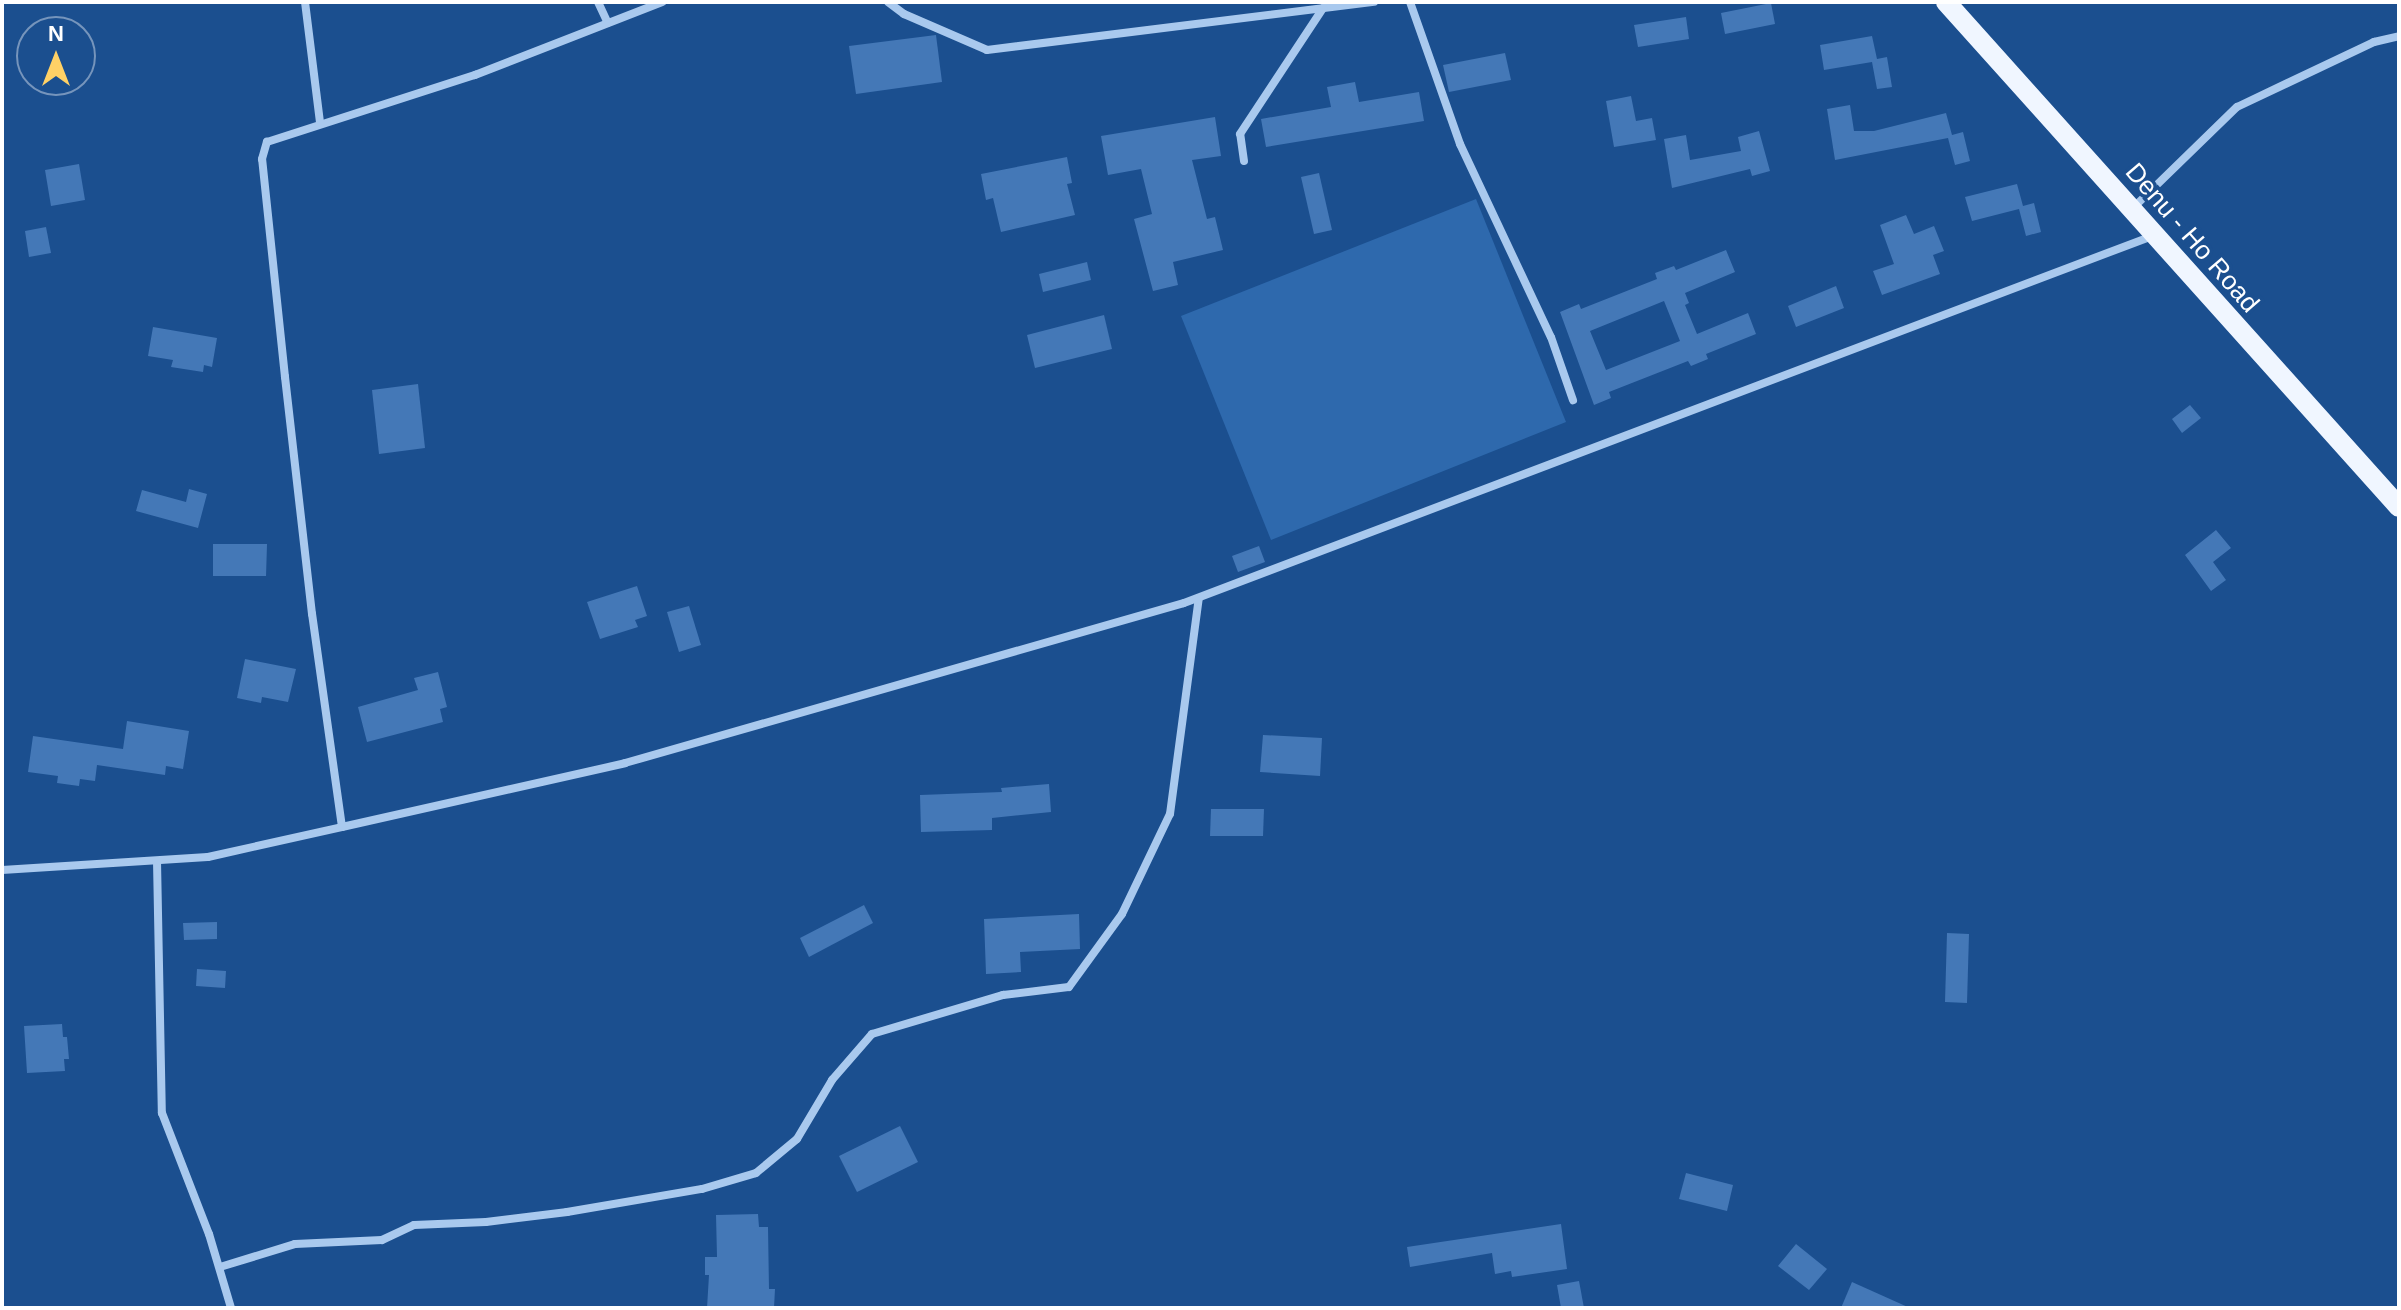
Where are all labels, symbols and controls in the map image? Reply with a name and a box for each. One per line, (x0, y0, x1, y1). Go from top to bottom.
north arrow (16, 16, 96, 96)
text: N (48, 21, 64, 46)
street label: Denu - Ho Road (2119, 157, 2265, 319)

